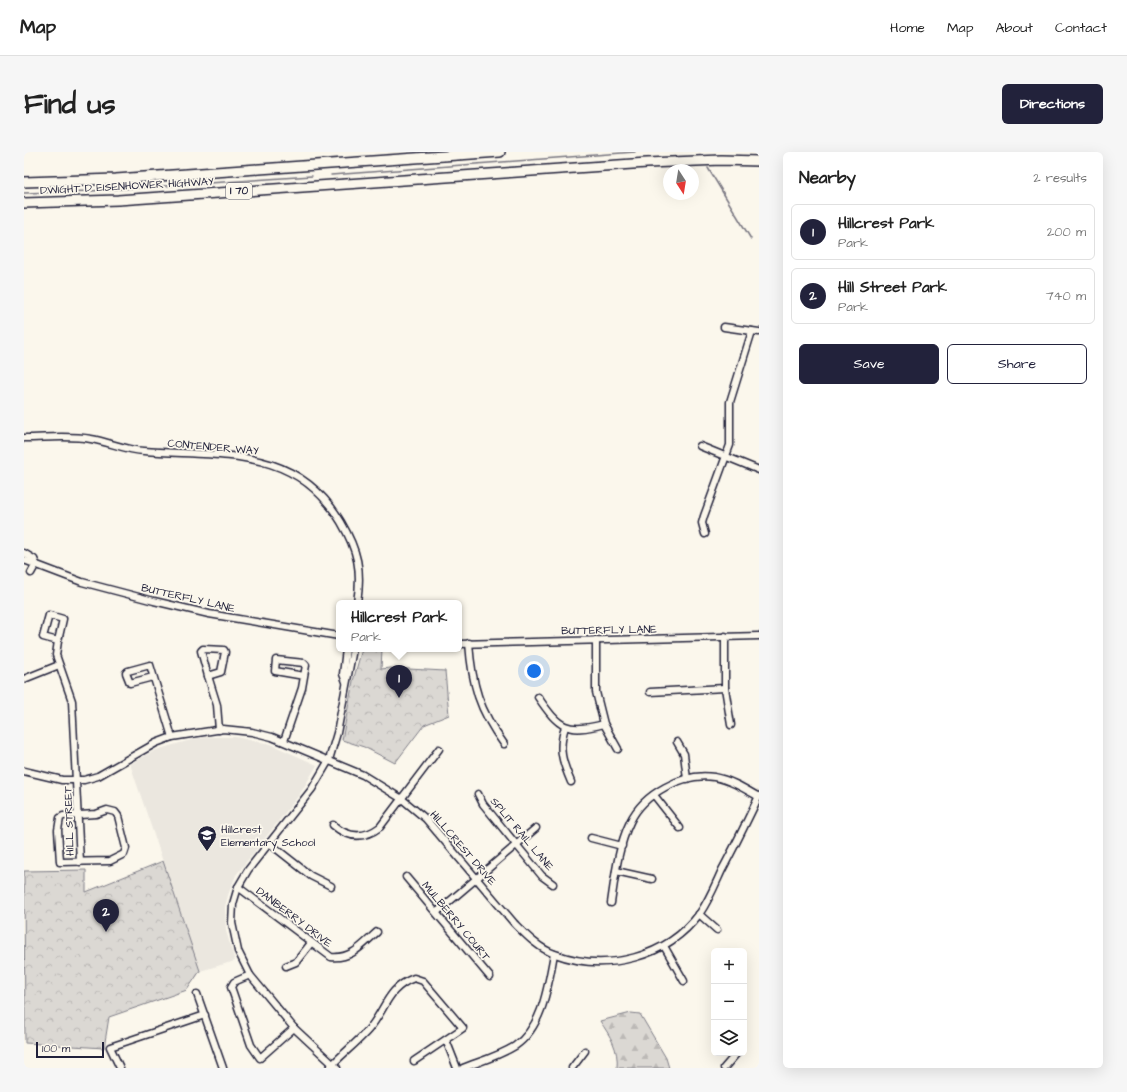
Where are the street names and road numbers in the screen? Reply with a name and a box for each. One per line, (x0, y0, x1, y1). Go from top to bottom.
street label: DWIGHT D EISENHOWER HIGHWAY (40, 174, 214, 198)
road number: I 70 (226, 183, 252, 199)
street label: CONTENDER WAY (167, 436, 259, 458)
street label: BUTTERFLY LANE (140, 580, 237, 616)
street label: BUTTERFLY LANE (561, 622, 657, 638)
street label: HILL STREET (60, 786, 78, 856)
street label: SPLIT RAIL LANE (487, 794, 557, 874)
street label: HILLCREST DRIVE (426, 808, 500, 889)
street label: MULBERRY COURT (418, 878, 494, 964)
street label: DANBERRY DRIVE (253, 884, 335, 951)

